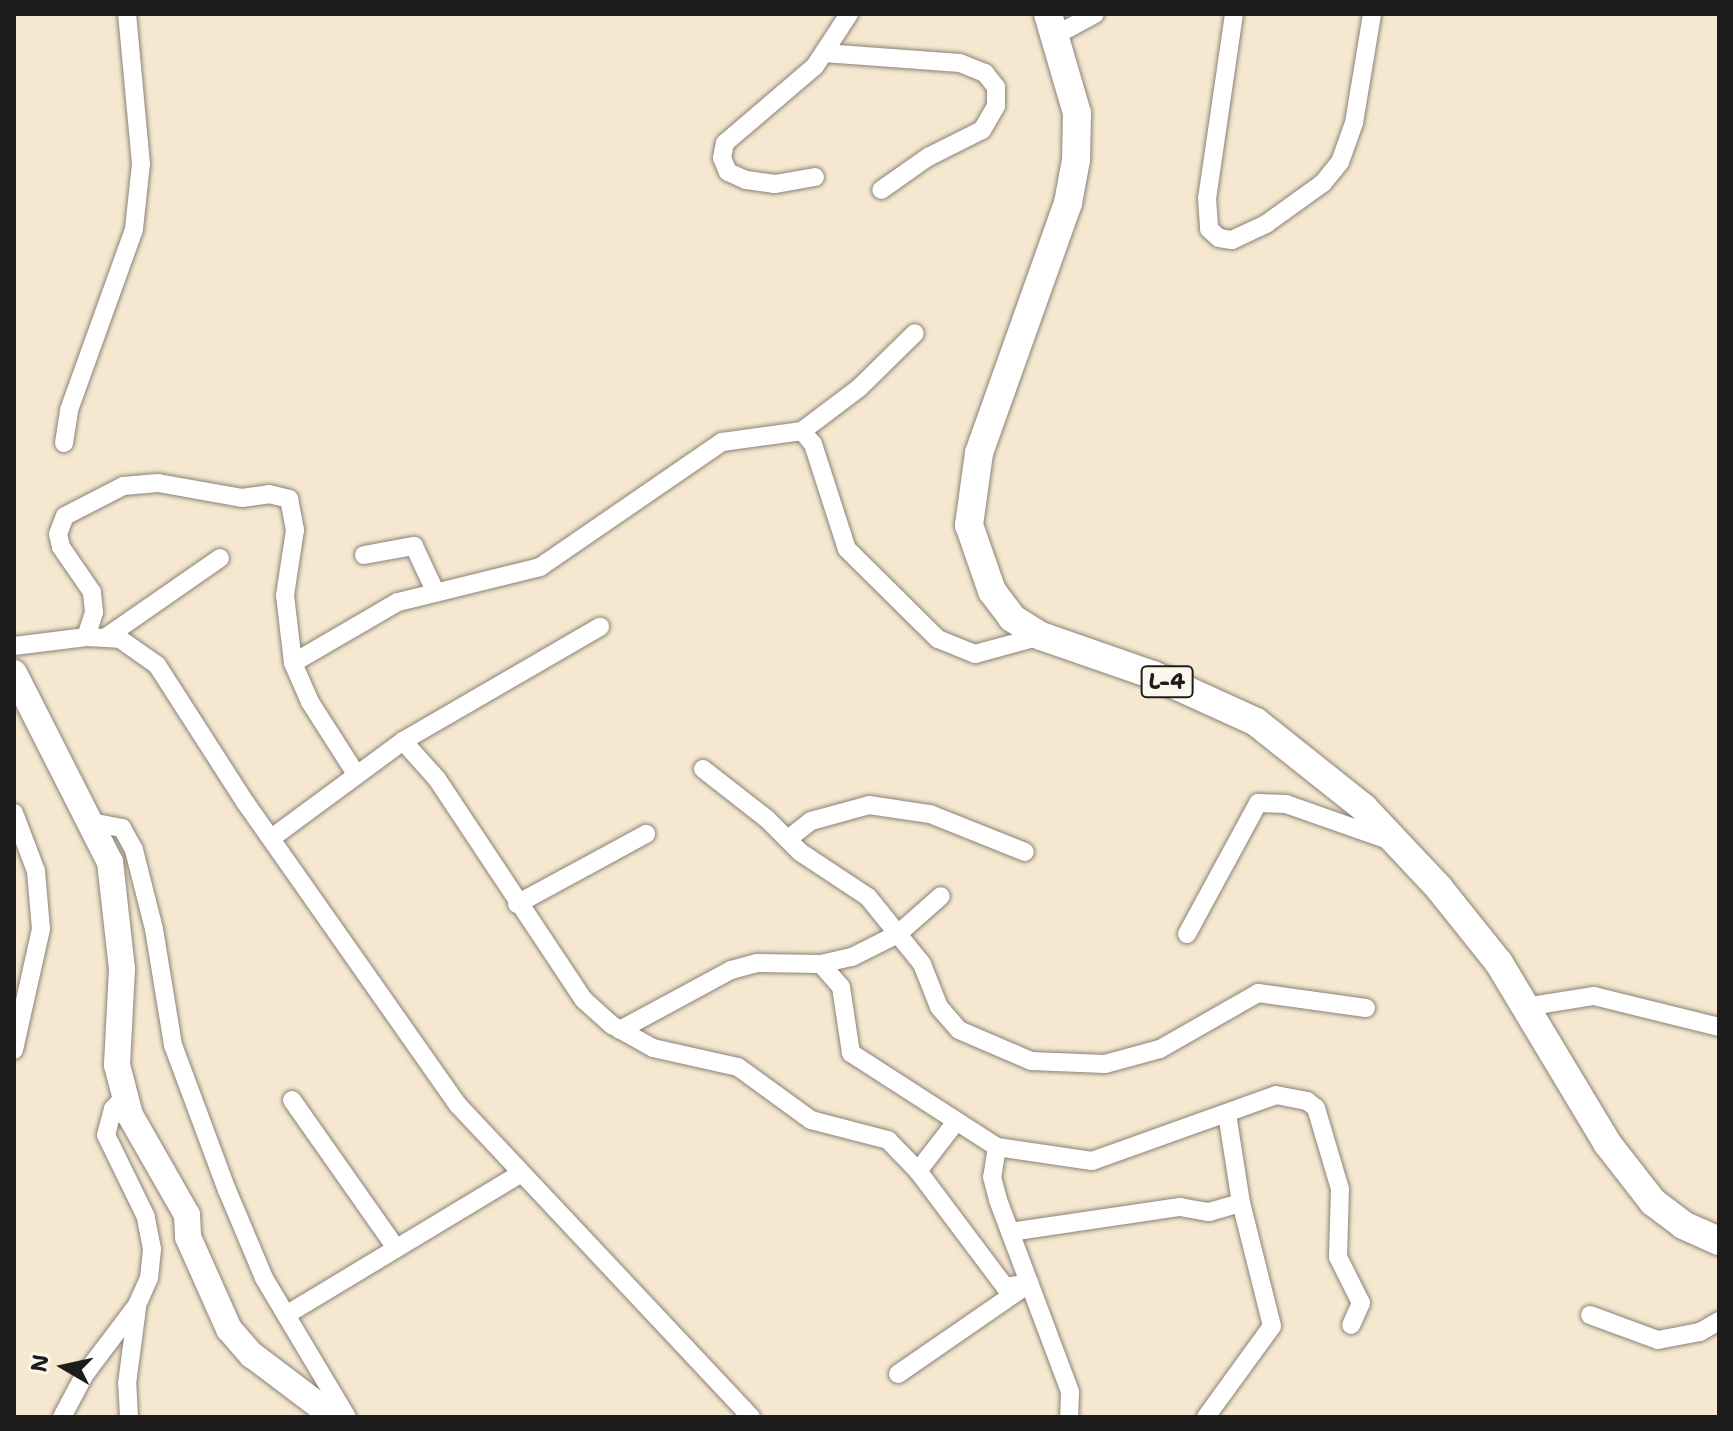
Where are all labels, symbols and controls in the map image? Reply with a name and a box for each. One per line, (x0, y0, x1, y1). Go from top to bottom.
road number: L-4 (1139, 664, 1195, 700)
north arrow (24, 1327, 104, 1407)
text: N (24, 1352, 55, 1374)

